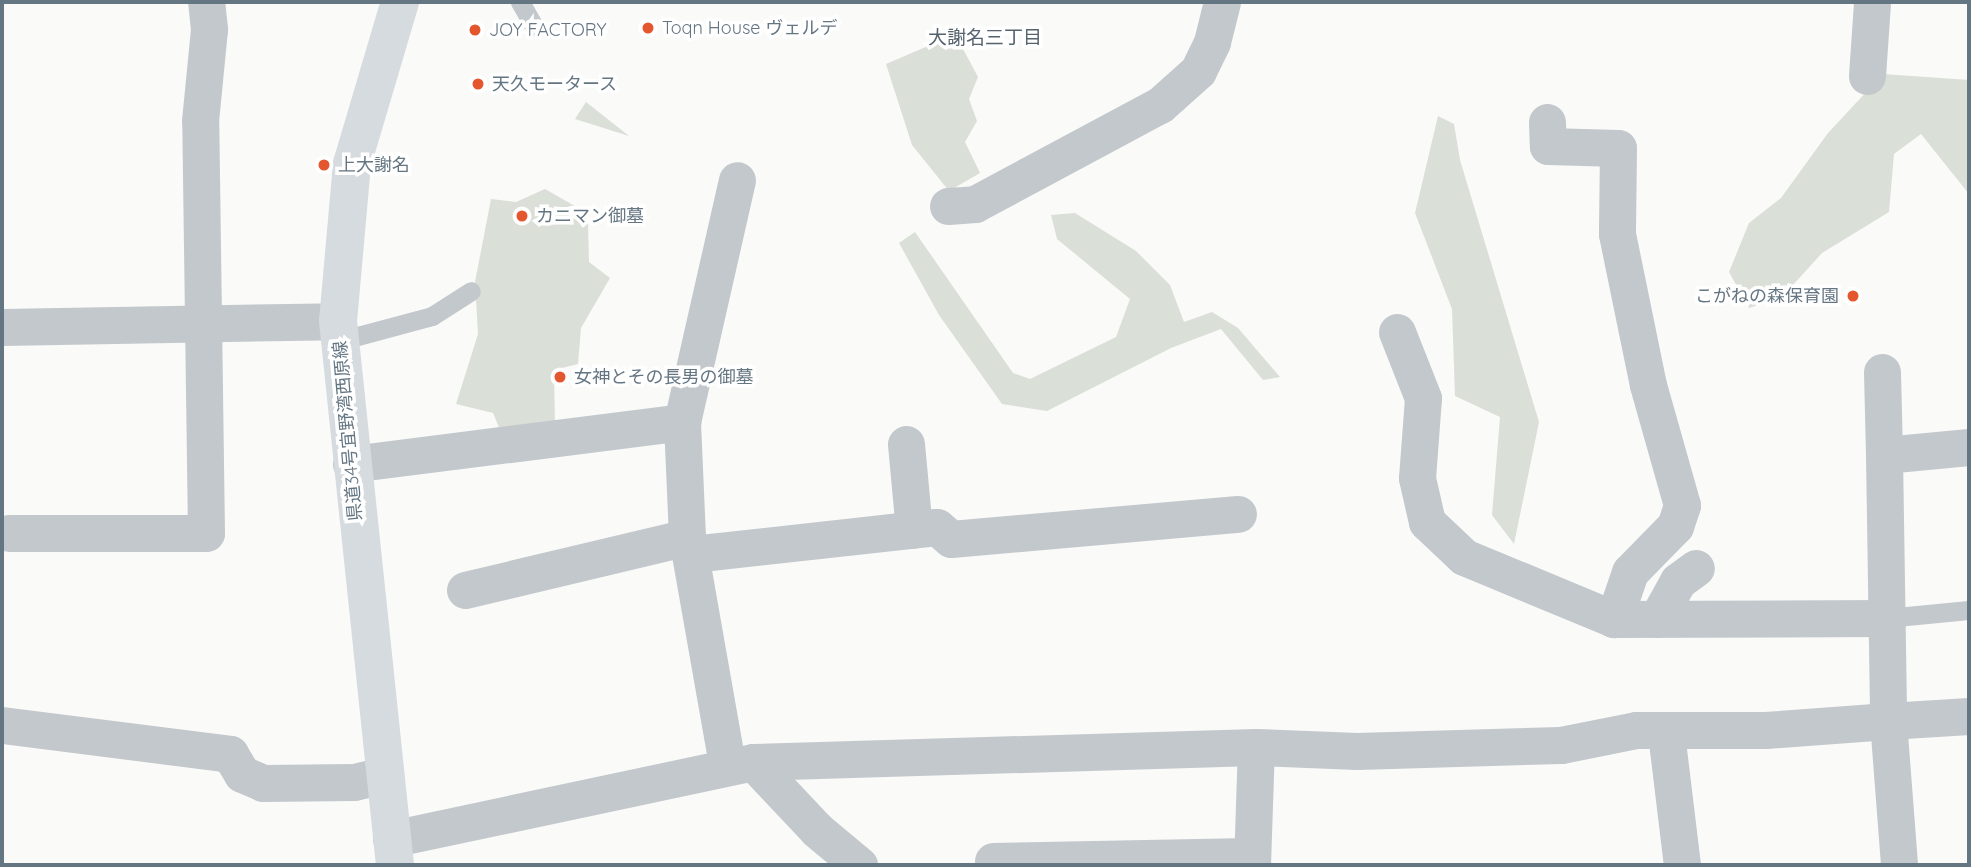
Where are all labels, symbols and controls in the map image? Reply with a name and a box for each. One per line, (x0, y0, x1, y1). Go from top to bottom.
place label: Toqn House ヴェルデ (662, 17, 837, 39)
place label: JOY FACTORY (489, 19, 607, 41)
marker: Toqn House ヴェルデ (640, 20, 656, 36)
marker: JOY FACTORY (467, 22, 483, 38)
district label: 大謝名三丁目 (928, 27, 1042, 49)
place label: 天久モータース (492, 73, 618, 95)
marker: 天久モータース (470, 76, 486, 92)
place label: 上大謝名 (338, 154, 410, 176)
marker: 上大謝名 (316, 157, 332, 173)
place label: カニマン御墓 (536, 205, 644, 227)
marker: カニマン御墓 (514, 208, 530, 224)
place label: こがねの森保育園 (1695, 285, 1839, 307)
marker: こがねの森保育園 (1845, 288, 1861, 304)
street label: 県道34号宜野湾西原線 (329, 340, 367, 522)
place label: 女神とその長男の御墓 (574, 366, 754, 388)
marker: 女神とその長男の御墓 (552, 369, 568, 385)

